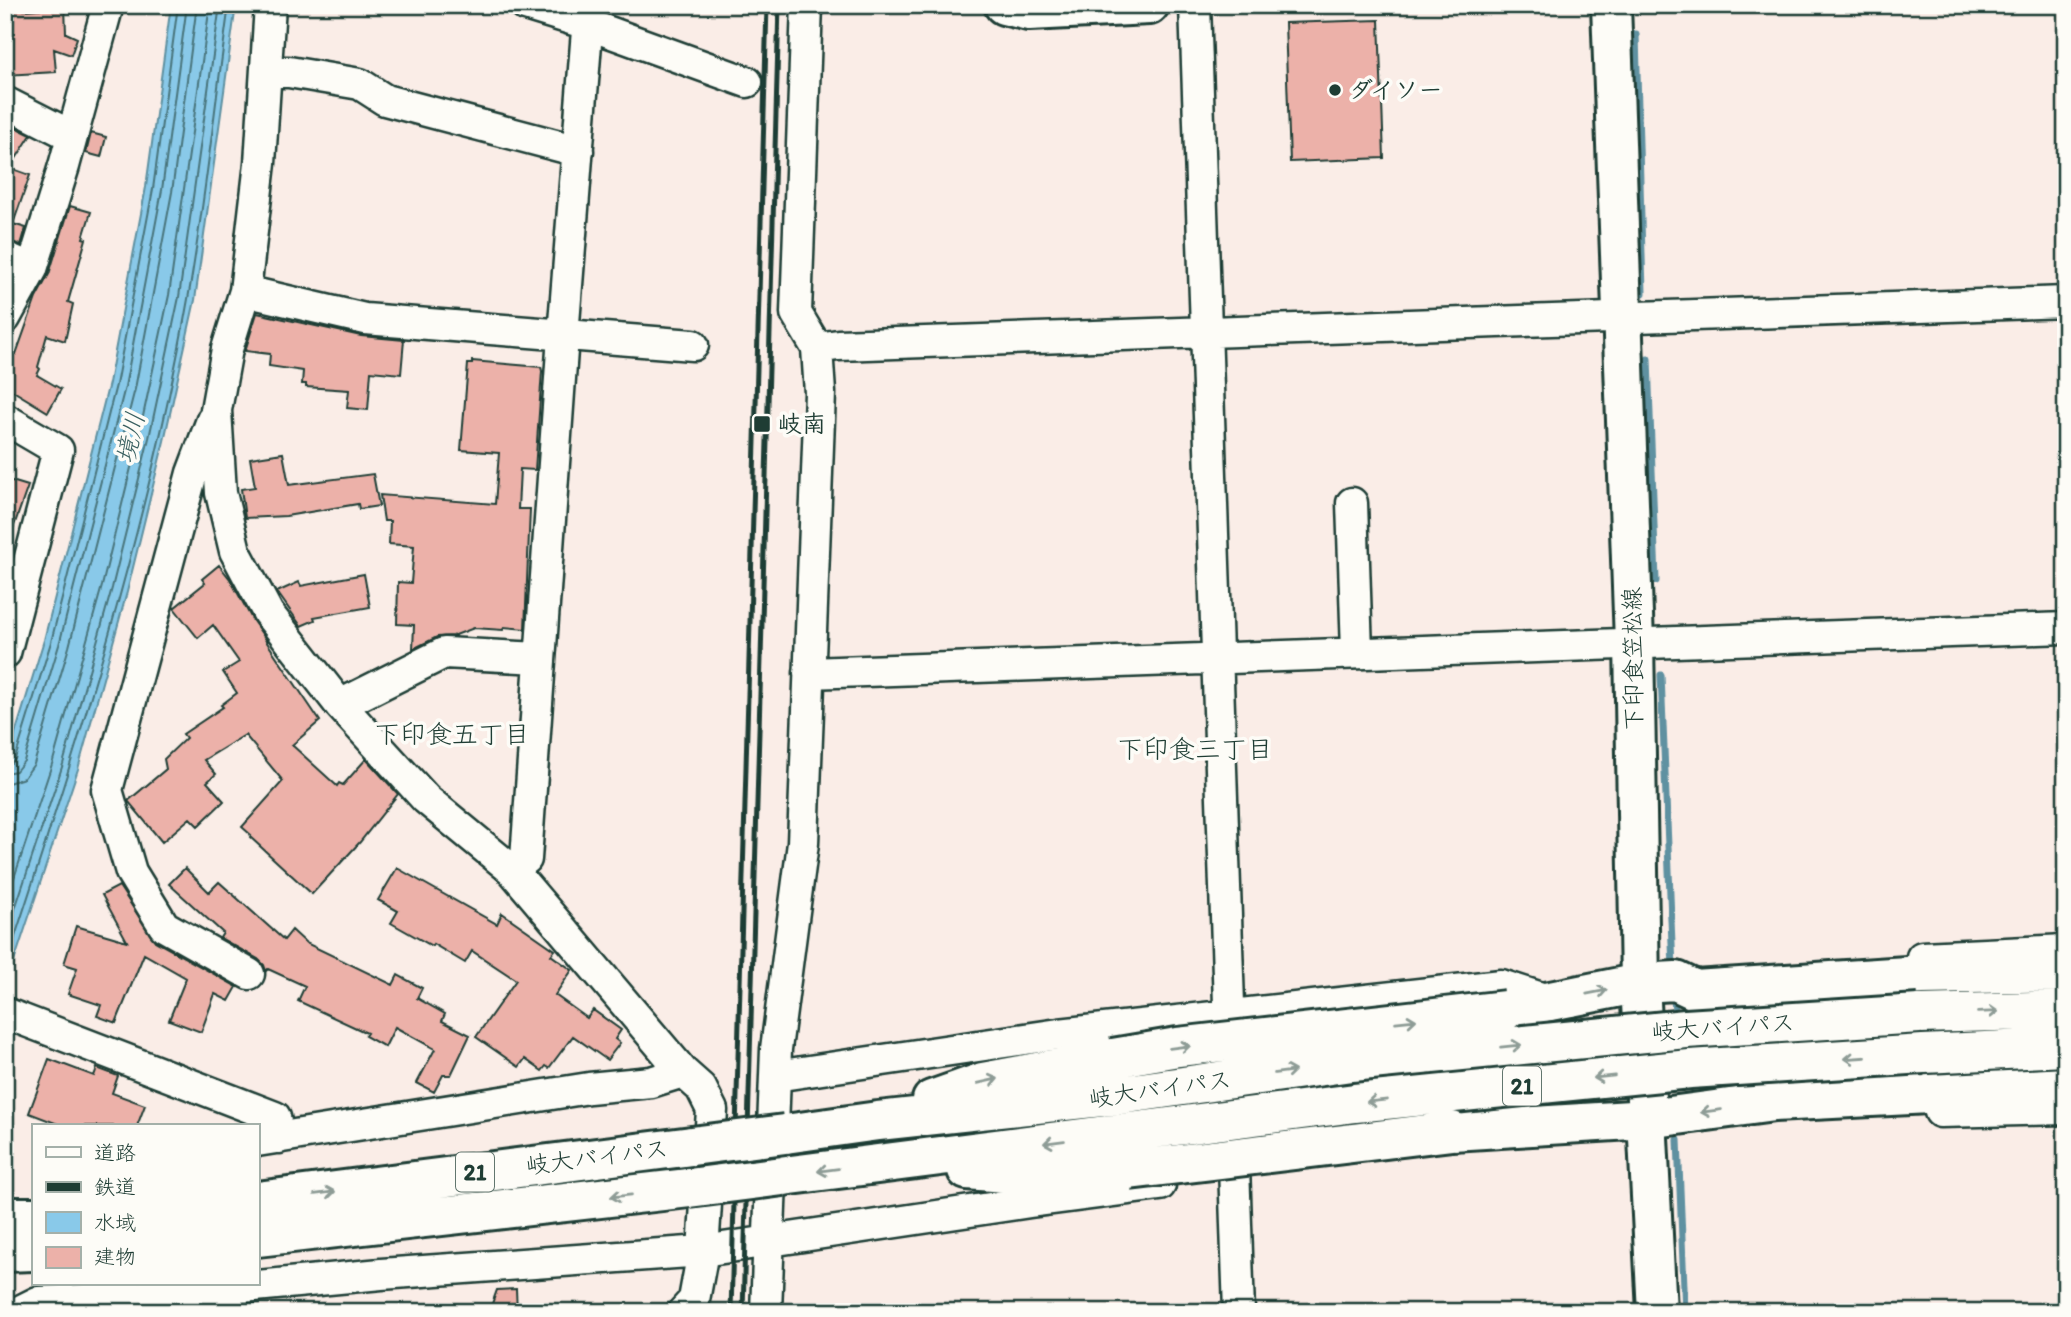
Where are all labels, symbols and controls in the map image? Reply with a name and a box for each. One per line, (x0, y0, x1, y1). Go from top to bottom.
place label: ダイソー (1349, 75, 1443, 104)
marker: ダイソー (1327, 82, 1343, 98)
water label: 境川 (109, 409, 151, 467)
place label: 岐南 (778, 409, 826, 438)
marker: 岐南 (752, 414, 772, 434)
street label: 下印食笠松線 (1617, 587, 1648, 731)
district label: 下印食五丁目 (374, 718, 530, 750)
district label: 下印食三丁目 (1117, 733, 1273, 765)
one-way arrow (1585, 985, 1608, 998)
one-way arrow (1976, 1005, 1999, 1019)
street label: 岐大バイパス (1650, 1007, 1796, 1046)
one-way arrow (1395, 1015, 1417, 1028)
one-way arrow (1499, 1039, 1522, 1052)
one-way arrow (1168, 1040, 1191, 1053)
one-way arrow (1844, 1052, 1867, 1065)
street label: 岐大バイパス (1087, 1064, 1233, 1113)
one-way arrow (1273, 1065, 1296, 1078)
road number: 21 (1503, 1066, 1541, 1106)
one-way arrow (1593, 1071, 1616, 1084)
one-way arrow (976, 1074, 999, 1088)
one-way arrow (1367, 1095, 1389, 1108)
one-way arrow (1700, 1104, 1722, 1117)
legend (32, 1124, 259, 1286)
street label: 岐大バイパス (524, 1133, 670, 1180)
one-way arrow (1043, 1136, 1066, 1149)
text: 道路 (94, 1140, 136, 1165)
road number: 21 (456, 1152, 494, 1191)
one-way arrow (817, 1164, 840, 1177)
text: 鉄道 (94, 1174, 136, 1199)
one-way arrow (313, 1186, 336, 1199)
one-way arrow (610, 1189, 633, 1202)
text: 水域 (94, 1210, 136, 1235)
text: 建物 (94, 1244, 136, 1269)

